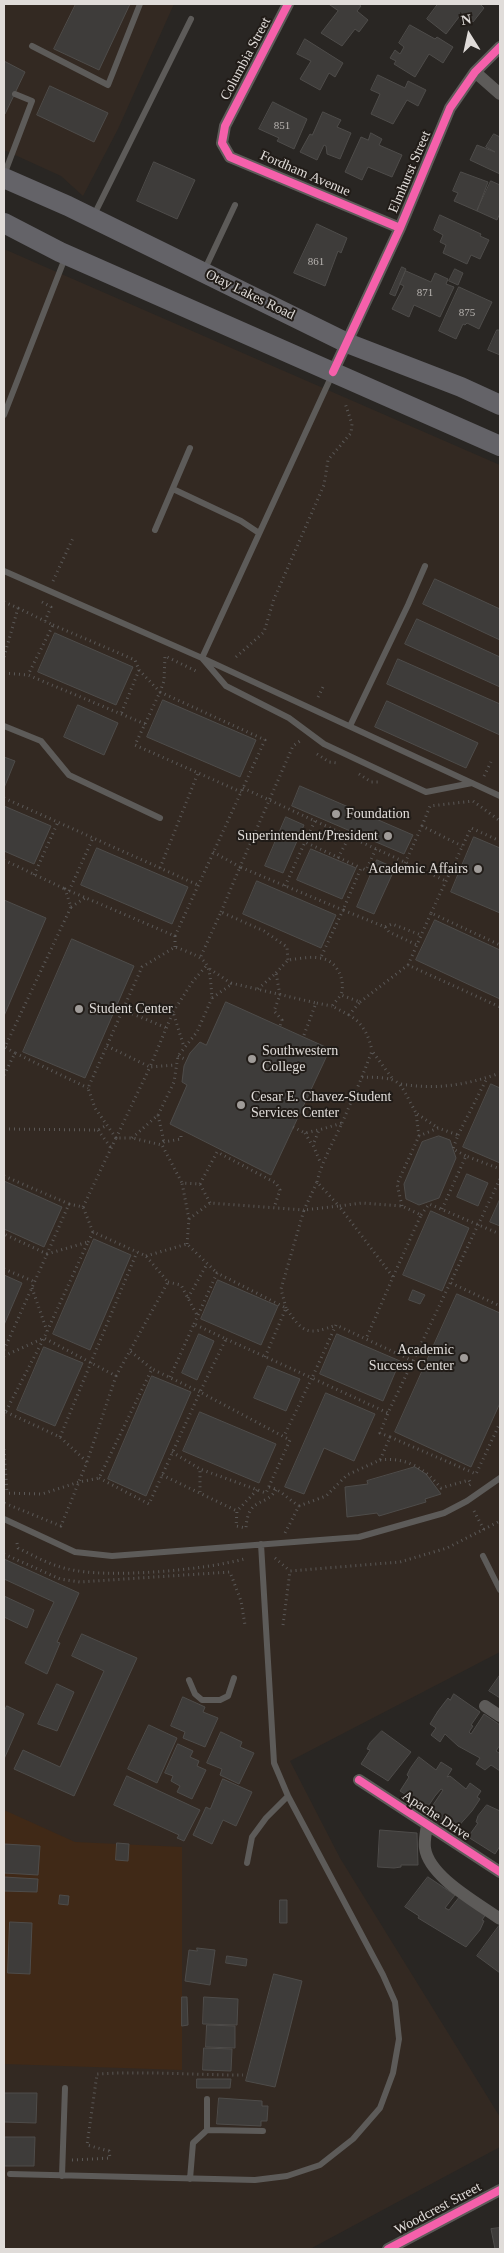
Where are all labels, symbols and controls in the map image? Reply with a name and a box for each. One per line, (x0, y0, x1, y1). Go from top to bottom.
north arrow (444, 10, 494, 60)
text: N (460, 11, 473, 28)
street label: Columbia Street (217, 15, 275, 103)
house number: 851 (274, 119, 290, 133)
street label: Elmhurst Street (385, 128, 435, 216)
street label: Fordham Avenue (257, 147, 353, 201)
house number: 861 (308, 255, 324, 269)
street label: Otay Lakes Road (203, 266, 297, 324)
house number: 871 (417, 286, 433, 300)
house number: 875 (459, 306, 475, 320)
place label: Foundation (346, 806, 410, 822)
marker: Foundation (330, 808, 342, 820)
place label: Superintendent/President (237, 828, 378, 844)
marker: Superintendent/President (382, 830, 394, 842)
place label: Academic Affairs (368, 861, 468, 877)
marker: Academic Affairs (472, 863, 484, 875)
place label: Student Center (89, 1001, 173, 1017)
marker: Student Center (73, 1003, 85, 1015)
place label: Southwestern College (262, 1043, 338, 1076)
marker: Southwestern College (246, 1053, 258, 1065)
place label: Cesar E. Chavez-Student Services Center (251, 1089, 391, 1122)
marker: Cesar E. Chavez-Student Services Center (235, 1099, 247, 1111)
place label: Academic Success Center (369, 1342, 454, 1374)
marker: Academic Success Center (458, 1352, 470, 1364)
street label: Apache Drive (399, 1788, 473, 1844)
street label: Woodcrest Street (392, 2179, 484, 2239)

